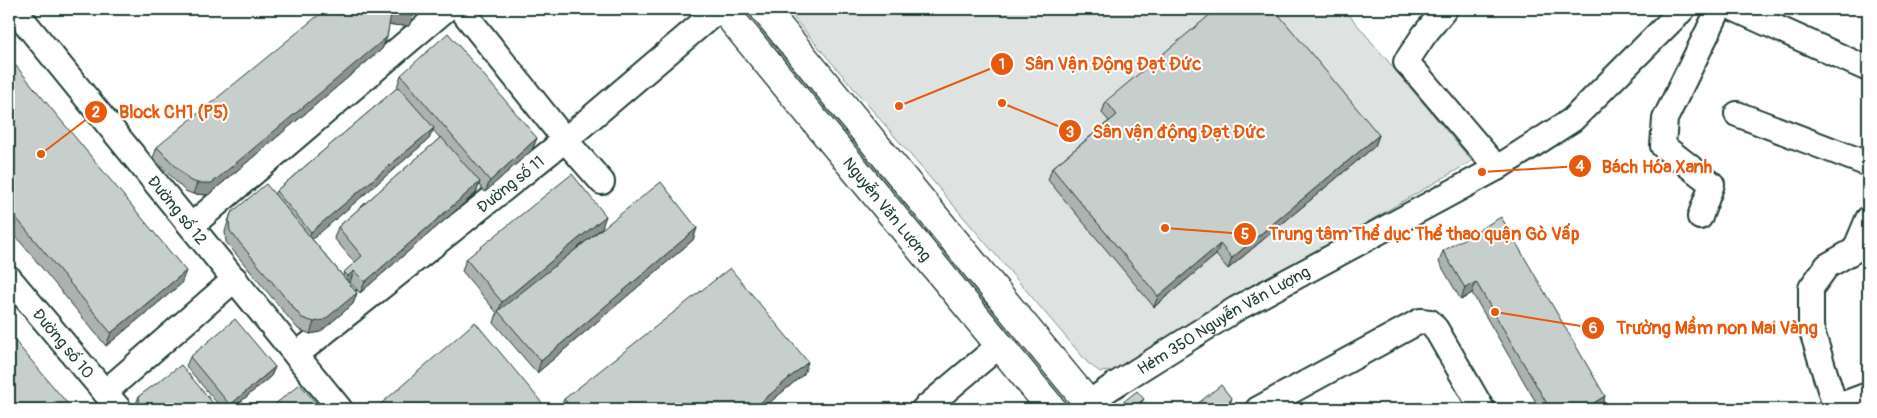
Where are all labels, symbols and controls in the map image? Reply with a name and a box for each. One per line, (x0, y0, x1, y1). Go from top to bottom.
callout: Sân Vận Động Đạt Đức (989, 47, 1211, 80)
text: Sân Vận Động Đạt Đức (1025, 53, 1201, 76)
text: 1 (999, 55, 1005, 74)
callout: Block CH1 (P5) (84, 95, 239, 128)
text: Block CH1 (P5) (119, 101, 229, 124)
text: 2 (92, 103, 100, 122)
callout: Sân vận động Đạt Đức (1058, 115, 1276, 148)
text: Sân vận động Đạt Đức (1093, 121, 1265, 144)
text: 3 (1066, 123, 1074, 142)
callout: Bách Hóa Xanh (1567, 150, 1722, 183)
street label: Đường số 11 (473, 152, 548, 218)
street label: Nguyễn Văn Lượng (838, 154, 935, 266)
text: Bách Hóa Xanh (1602, 156, 1713, 179)
text: 4 (1576, 157, 1585, 176)
street label: Đường số 12 (143, 172, 211, 249)
callout: Trung tâm Thể dục Thể thao quận Gò Vấp (1233, 217, 1589, 250)
text: Trung tâm Thể dục Thể thao quận Gò Vấp (1267, 222, 1580, 246)
text: 5 (1241, 225, 1249, 244)
street label: Hẻm 350 Nguyễn Văn Lượng (1134, 262, 1314, 379)
street label: Đường số 10 (28, 305, 98, 383)
callout: Trường Mầm non Mai Vàng (1581, 311, 1827, 344)
text: Trường Mầm non Mai Vàng (1615, 315, 1818, 340)
text: 6 (1589, 319, 1598, 338)

